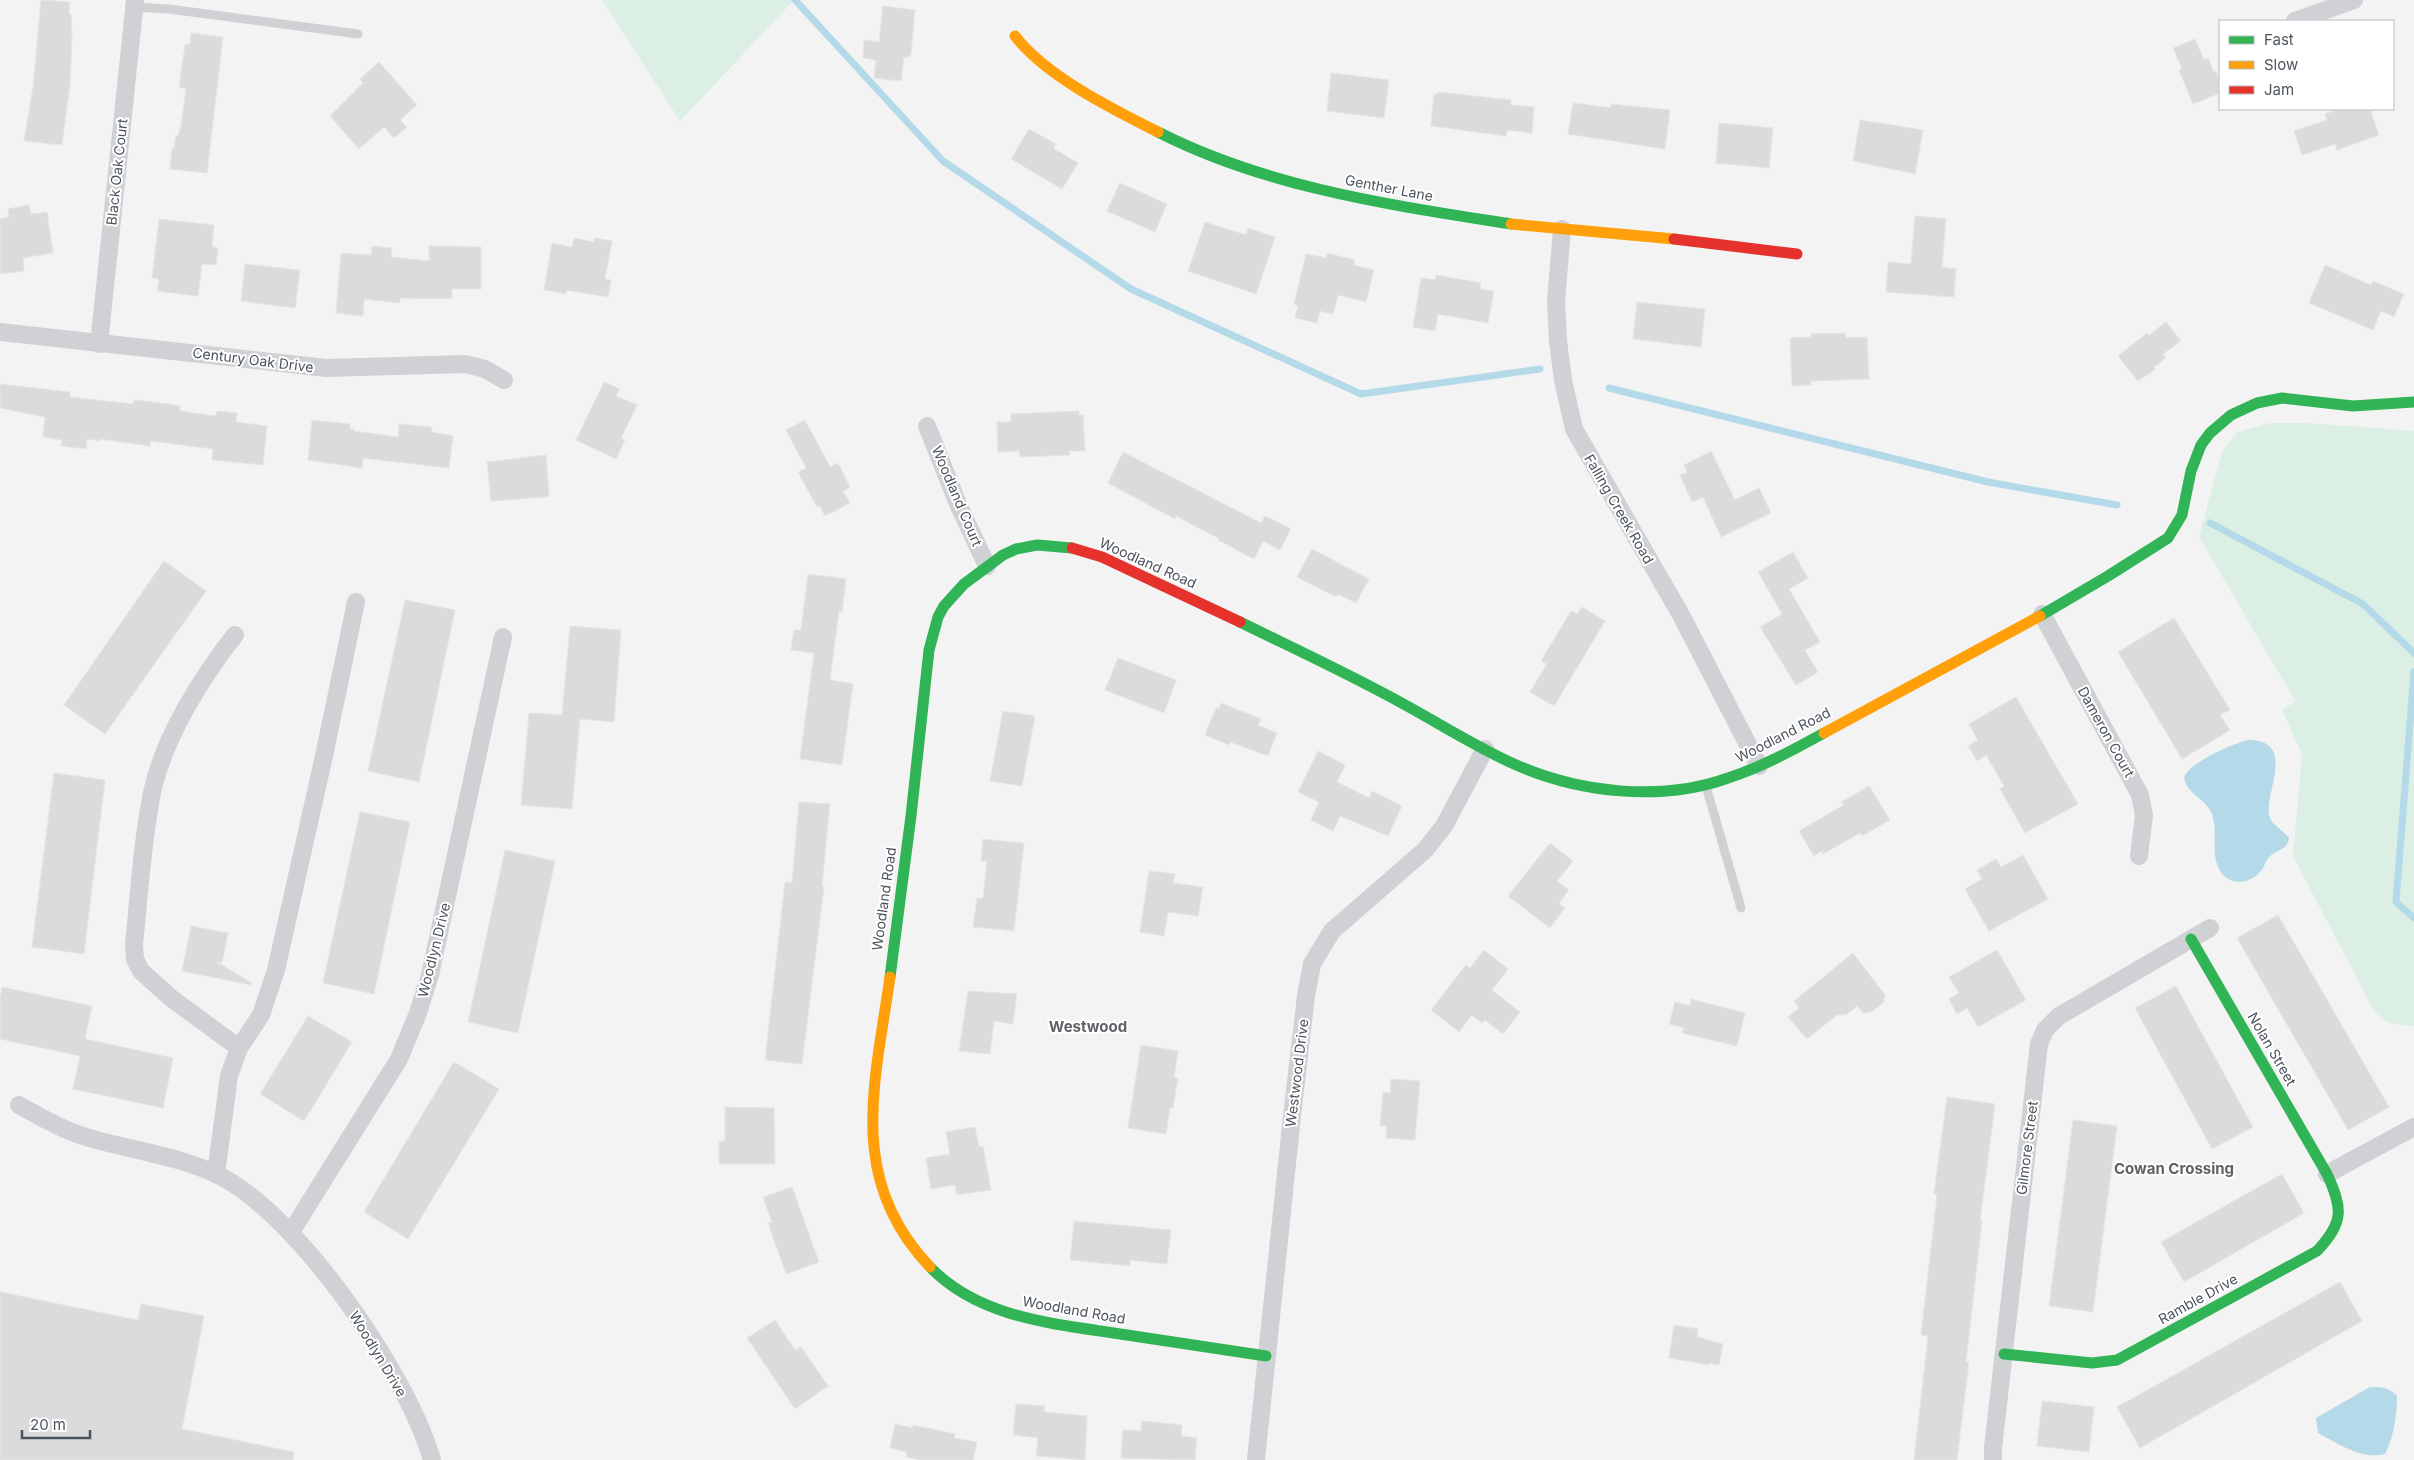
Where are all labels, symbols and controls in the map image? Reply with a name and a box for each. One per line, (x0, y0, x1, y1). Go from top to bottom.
legend (2219, 20, 2394, 110)
text: Fast (2264, 30, 2294, 49)
text: Slow (2264, 55, 2298, 74)
text: Jam (2264, 80, 2294, 99)
street label: Black Oak Court (102, 117, 131, 226)
street label: Genther Lane (1344, 171, 1435, 204)
street label: Century Oak Drive (192, 344, 315, 375)
street label: Woodland Court (929, 443, 986, 549)
street label: Falling Creek Road (1581, 451, 1658, 567)
street label: Woodland Road (1097, 534, 1199, 592)
street label: Dameron Court (2075, 683, 2139, 780)
street label: Woodland Road (1732, 703, 1833, 766)
street label: Woodland Road (868, 846, 899, 952)
street label: Woodlyn Drive (414, 901, 453, 999)
street label: Nolan Street (2245, 1009, 2300, 1089)
district label: Westwood (1049, 1017, 1127, 1036)
street label: Westwood Drive (1281, 1018, 1312, 1128)
street label: Gilmore Street (2012, 1100, 2041, 1196)
district label: Cowan Crossing (2114, 1159, 2234, 1178)
street label: Ramble Drive (2155, 1270, 2240, 1327)
street label: Woodland Road (1021, 1292, 1127, 1327)
street label: Woodlyn Drive (346, 1308, 411, 1400)
scale bar (22, 1408, 90, 1440)
text: 20 m (30, 1415, 66, 1434)

